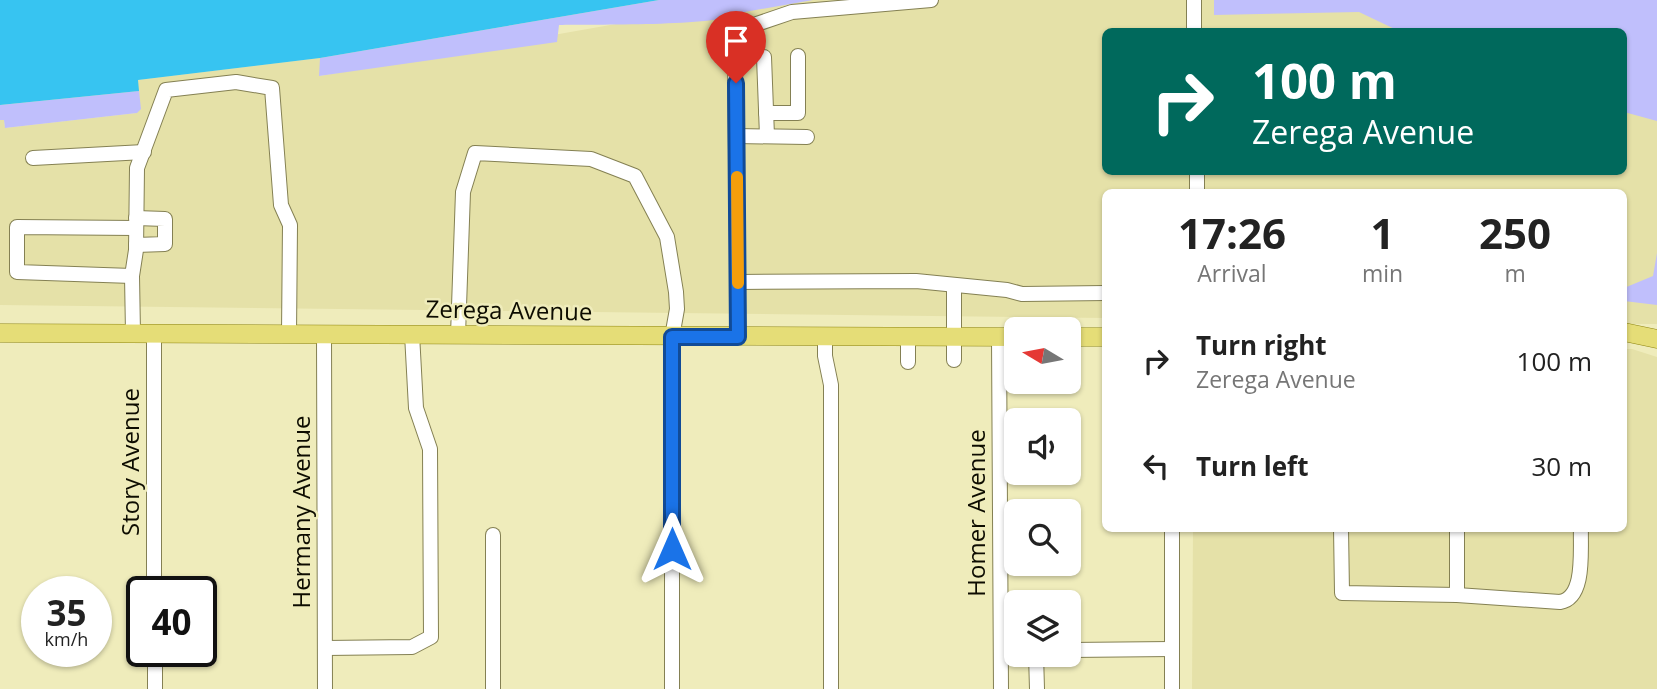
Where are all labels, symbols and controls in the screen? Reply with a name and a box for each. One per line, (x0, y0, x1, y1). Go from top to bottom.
pin (706, 11, 766, 83)
icon: arrive (717, 22, 755, 60)
text: 100 m (1252, 47, 1397, 113)
icon: right (1137, 56, 1228, 147)
text: Zerega Avenue (1252, 110, 1474, 153)
text: 17:26 (1178, 204, 1286, 261)
text: 1 (1370, 204, 1395, 261)
text: 250 (1479, 204, 1551, 261)
text: Arrival (1197, 257, 1267, 289)
text: min (1362, 257, 1403, 289)
text: m (1504, 257, 1526, 289)
street label: Zerega Avenue (425, 292, 593, 327)
north arrow (1004, 317, 1082, 394)
map controls (1004, 317, 1081, 667)
text: Turn right (1196, 327, 1327, 363)
icon: right (1137, 342, 1175, 380)
text: 100 m (1517, 343, 1592, 379)
text: Zerega Avenue (1196, 363, 1356, 395)
street label: Story Avenue (113, 388, 146, 536)
button: sound (1004, 408, 1081, 485)
street label: Hermany Avenue (284, 415, 317, 609)
street label: Homer Avenue (959, 429, 992, 597)
icon: left (1137, 447, 1175, 485)
text: Turn left (1196, 448, 1308, 484)
text: 30 m (1531, 448, 1592, 484)
button: search (1004, 499, 1081, 576)
position arrow (635, 512, 709, 586)
speed limit sign: 40 (126, 576, 217, 667)
text: 35 (46, 589, 87, 636)
button: layers (1004, 590, 1081, 667)
text: km/h (45, 627, 88, 651)

